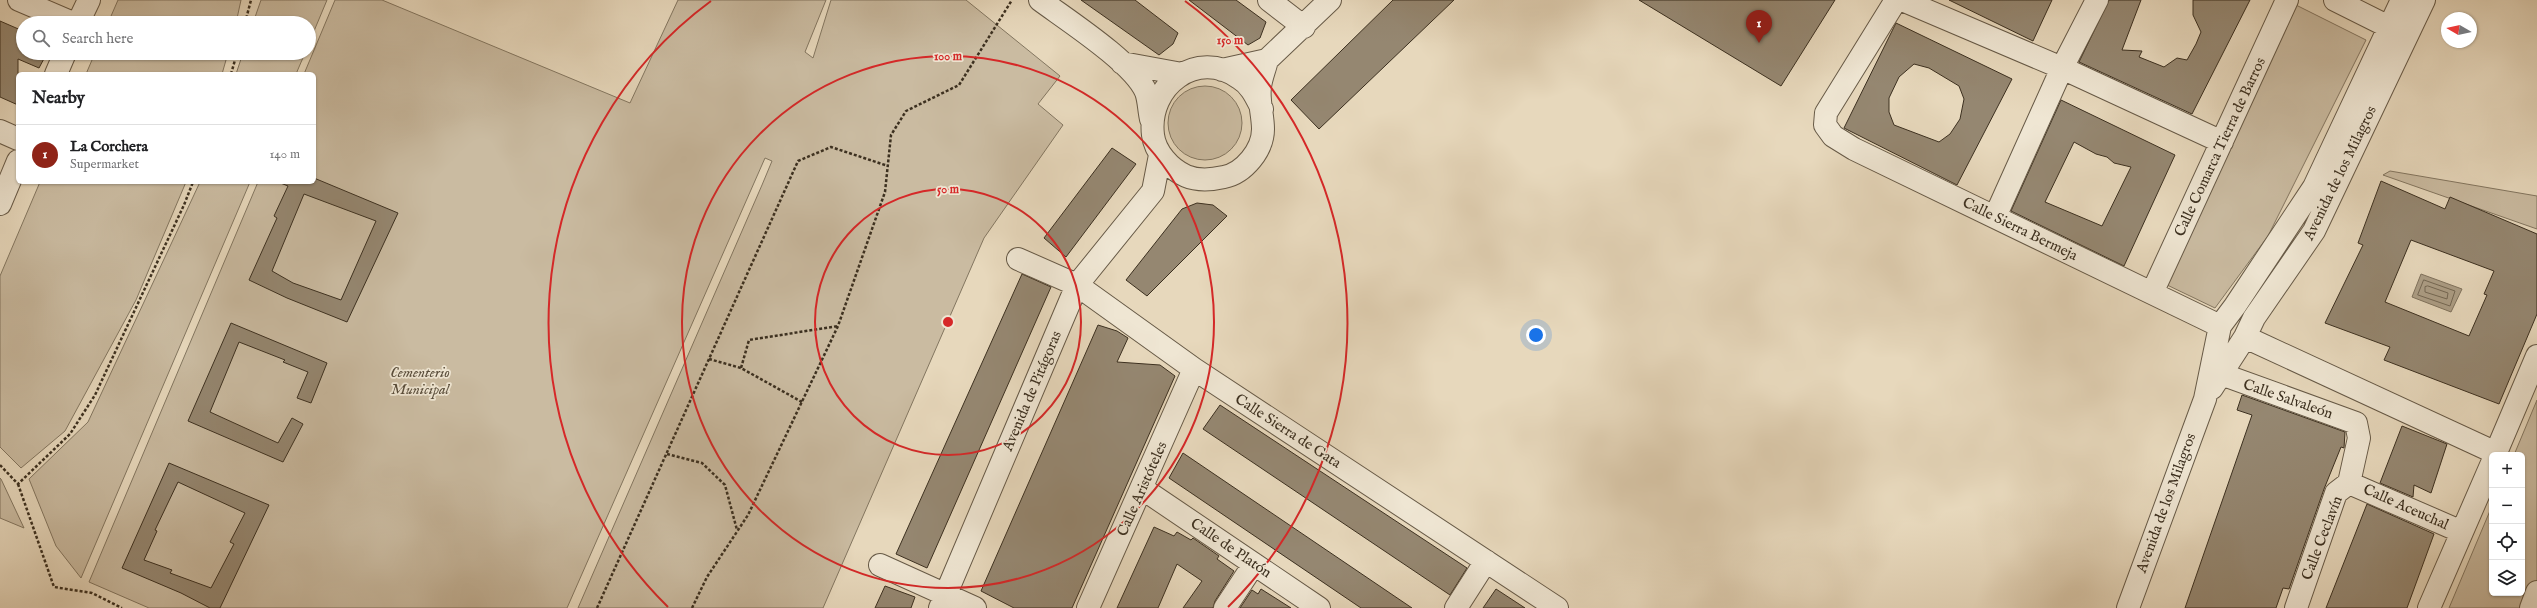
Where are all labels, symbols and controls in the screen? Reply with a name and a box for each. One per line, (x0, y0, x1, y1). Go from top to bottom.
pin: 1 (1746, 10, 1772, 43)
north arrow (2441, 12, 2477, 48)
search box (16, 16, 316, 60)
icon: search (30, 27, 52, 49)
text: Search here (62, 29, 133, 48)
text: 150 m (1217, 33, 1244, 48)
text: 100 m (934, 49, 963, 64)
street label: Calle Comarca Tierra de Barros (2170, 54, 2270, 240)
text: Nearby (32, 88, 85, 109)
street label: Avenida de los Milagros (2299, 103, 2381, 244)
text: La Corchera (70, 137, 148, 156)
text: 1 (43, 146, 47, 163)
text: 140 m (270, 146, 300, 163)
text: Supermarket (70, 156, 139, 173)
text: 50 m (937, 182, 960, 197)
street label: Calle Sierra Bermeja (1959, 193, 2081, 265)
centre of rings (941, 315, 955, 329)
your location (1526, 325, 1546, 345)
street label: Avenida de Pitágoras (998, 328, 1066, 455)
park label: Cementerio Municipal (390, 363, 451, 399)
street label: Calle Salvaleón (2241, 375, 2335, 423)
street label: Calle Sierra de Gata (1231, 390, 1345, 473)
street label: Avenida de los Milagros (2132, 430, 2200, 576)
street label: Calle Aristóteles (1113, 439, 1171, 539)
map controls (2489, 452, 2525, 596)
button: + (2489, 452, 2525, 488)
street label: Calle Aceuchal (2360, 480, 2453, 535)
button: − (2489, 488, 2525, 524)
street label: Calle Ceclavín (2297, 493, 2347, 583)
street label: Calle de Platón (1187, 514, 1275, 582)
button: locate (2489, 524, 2525, 560)
button: layers (2489, 560, 2525, 596)

